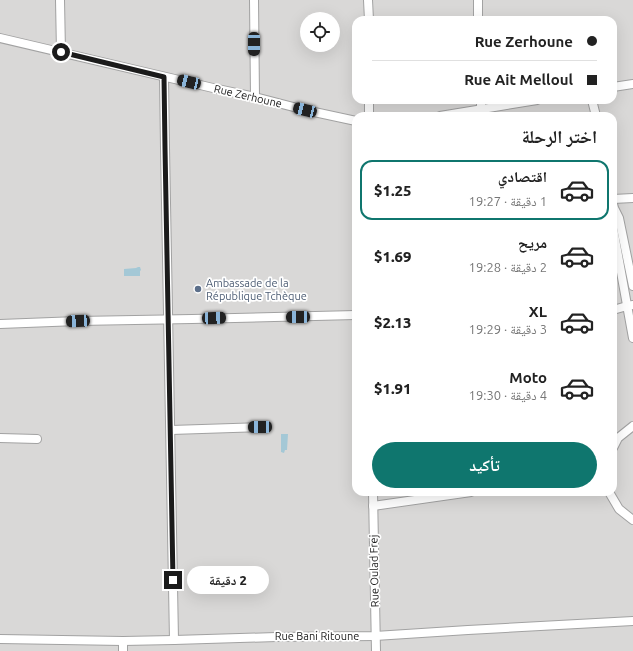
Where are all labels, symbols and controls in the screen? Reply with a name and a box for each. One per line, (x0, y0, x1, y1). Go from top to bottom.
map controls (300, 12, 340, 52)
button: locate (300, 12, 340, 52)
car (248, 32, 260, 56)
text: Rue Zerhoune (475, 33, 573, 50)
route start (52, 43, 70, 61)
text: Rue Ait Melloul (464, 71, 573, 88)
car (176, 73, 202, 91)
street label: Rue Zerhoune (213, 82, 283, 110)
car (292, 101, 318, 119)
text: اختر الرحلة (522, 126, 597, 146)
text: اقتصادي (498, 168, 547, 185)
icon: car (559, 172, 595, 208)
text: $1.25 (374, 182, 412, 199)
text: 1 دقيقة · 19:27 (469, 194, 547, 208)
text: مريح (518, 234, 547, 251)
icon: car (559, 238, 595, 274)
text: $1.69 (374, 248, 412, 265)
text: 2 دقيقة · 19:28 (469, 260, 547, 274)
place label: Ambassade de la République Tchèque (206, 277, 307, 302)
marker: Ambassade de la République Tchèque (193, 284, 203, 294)
text: XL (529, 303, 547, 320)
icon: car (559, 304, 595, 340)
car (286, 311, 310, 323)
car (202, 312, 226, 324)
car (66, 314, 90, 328)
text: $2.13 (374, 314, 412, 331)
text: 3 دقيقة · 19:29 (469, 322, 547, 336)
text: Moto (509, 369, 547, 386)
icon: car (559, 370, 595, 406)
text: $1.91 (374, 380, 412, 397)
text: 4 دقيقة · 19:30 (469, 388, 547, 402)
car (248, 421, 272, 433)
button: تأكيد (372, 442, 597, 488)
street label: Rue Oulad Frej (367, 535, 381, 607)
callout: 2 دقيقة (187, 566, 269, 594)
route end (164, 571, 182, 589)
text: 2 دقيقة (209, 573, 247, 587)
street label: Rue Bani Ritoune (275, 630, 359, 642)

